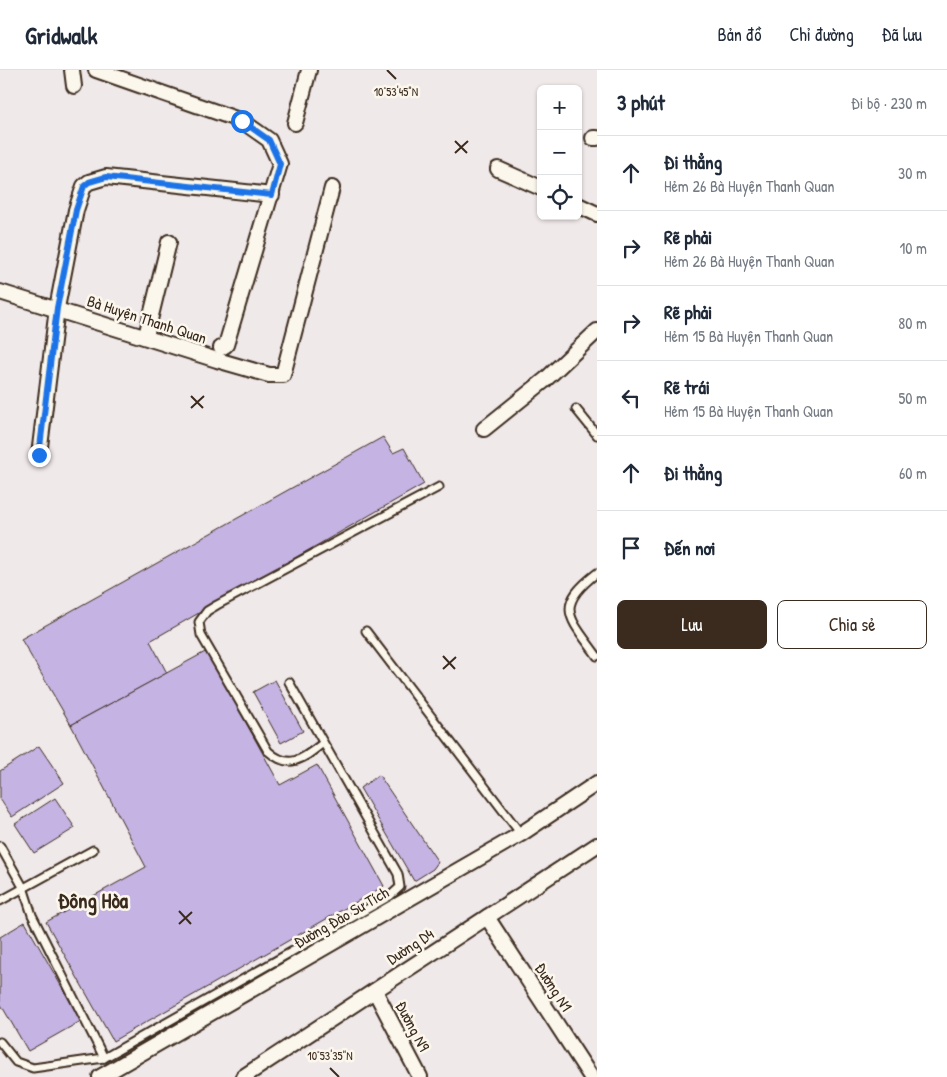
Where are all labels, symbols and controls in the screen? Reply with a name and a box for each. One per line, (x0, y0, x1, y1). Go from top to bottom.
text: Gridwalk (25, 19, 97, 51)
text: Bản đồ (718, 22, 761, 47)
text: Chỉ đường (789, 22, 854, 47)
text: Đã lưu (882, 22, 922, 47)
text: 10°53'45"N (374, 83, 418, 100)
map controls (537, 85, 582, 220)
button: + (537, 85, 582, 130)
text: 3 phút (617, 88, 665, 117)
text: Đi bộ · 230 m (851, 92, 927, 114)
route start (231, 110, 254, 133)
button: − (537, 130, 582, 175)
text: Đi thẳng (664, 149, 722, 175)
icon: ahead (617, 159, 645, 187)
text: 30 m (898, 162, 927, 184)
button: locate (537, 175, 582, 220)
text: Hẻm 26 Bà Huyện Thanh Quan (664, 175, 834, 197)
text: Rẽ phải (664, 224, 712, 250)
icon: right (617, 234, 645, 262)
text: 10 m (899, 237, 927, 259)
text: Hẻm 26 Bà Huyện Thanh Quan (664, 250, 834, 272)
street label: Bà Huyện Thanh Quan (84, 289, 210, 349)
text: Rẽ phải (664, 299, 712, 325)
icon: right (617, 309, 645, 337)
text: 80 m (898, 312, 927, 334)
text: Hẻm 15 Bà Huyện Thanh Quan (664, 325, 833, 347)
text: Rẽ trái (664, 374, 710, 400)
icon: left (617, 384, 645, 412)
text: 50 m (899, 387, 927, 409)
text: Hẻm 15 Bà Huyện Thanh Quan (664, 400, 833, 422)
route end (28, 444, 51, 467)
icon: ahead (617, 459, 645, 487)
text: Đi thẳng (664, 460, 722, 486)
text: 60 m (899, 462, 927, 484)
icon: arrive (617, 534, 645, 562)
text: Đến nơi (664, 535, 715, 561)
button: Lưu (617, 600, 767, 649)
button: Chia sẻ (777, 600, 927, 649)
street label: Đường Đào Sư Tích (289, 881, 393, 953)
district label: Đông Hòa (58, 886, 129, 916)
street label: Dường D4 (382, 923, 438, 969)
street label: Đường N1 (530, 958, 578, 1016)
street label: Đường N9 (391, 997, 435, 1055)
text: 10°53'35"N (307, 1047, 353, 1064)

